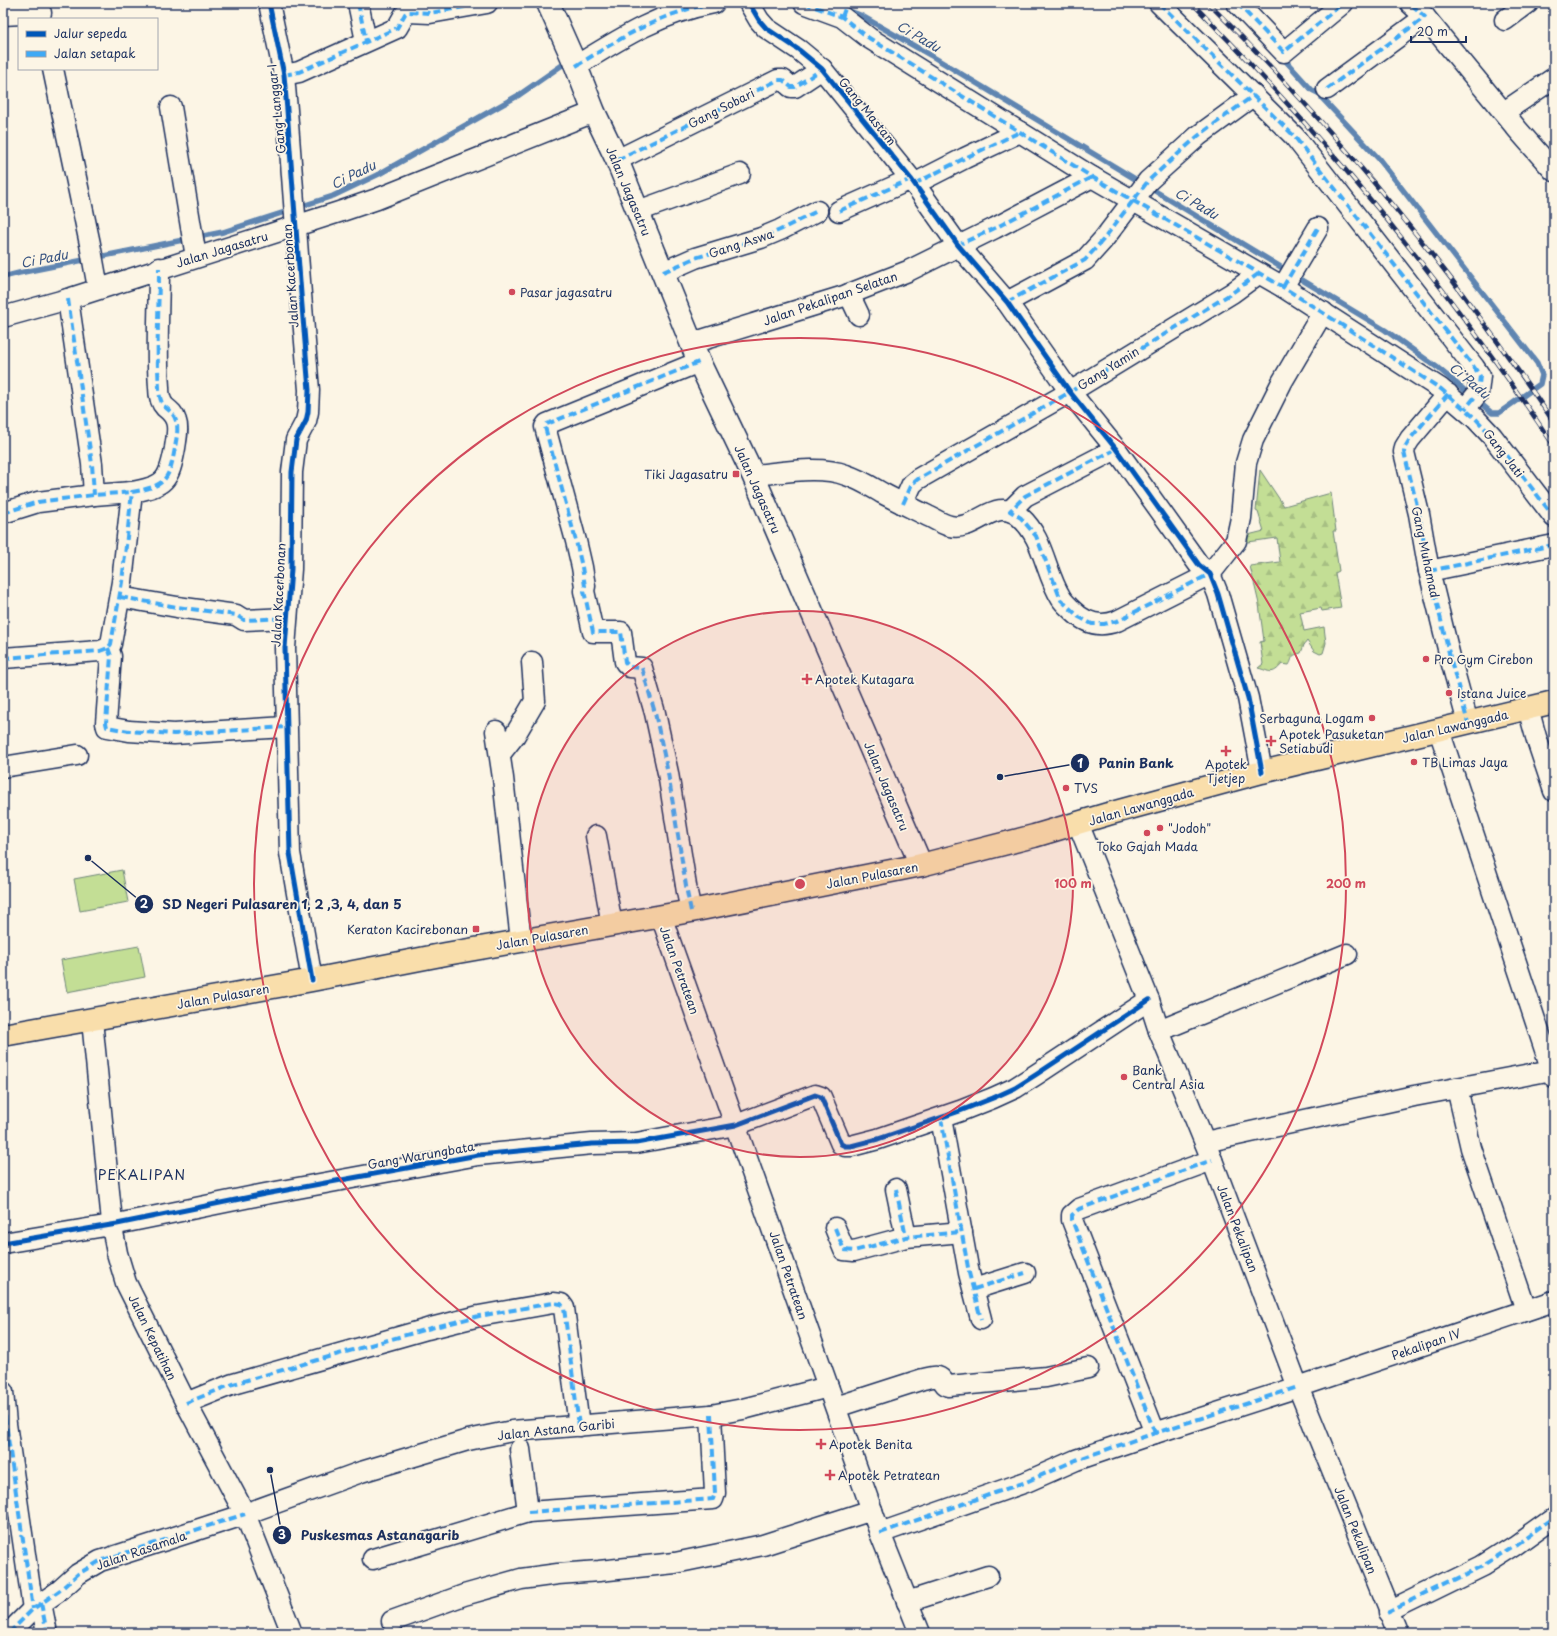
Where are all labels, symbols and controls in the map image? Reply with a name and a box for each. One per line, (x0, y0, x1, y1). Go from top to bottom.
water label: Ci Padu (894, 16, 946, 57)
legend (18, 18, 158, 70)
scale bar (1411, 18, 1466, 44)
text: 20 m (1417, 22, 1448, 40)
text: Jalur sepeda (54, 24, 128, 42)
text: Jalan setapak (54, 44, 136, 62)
street label: Gang Langgar I (262, 63, 290, 155)
street label: Gang Mastam (835, 73, 901, 149)
street label: Gang Sobari (685, 84, 757, 132)
street label: Jalan Jagasatru (602, 144, 656, 238)
water label: Ci Padu (327, 154, 380, 193)
water label: Ci Padu (1172, 183, 1224, 224)
street label: Jalan Kacerbonan (277, 223, 303, 329)
street label: Gang Aswa (706, 224, 776, 262)
street label: Jalan Jagasatru (174, 226, 270, 272)
water label: Ci Padu (19, 244, 71, 272)
street label: Jalan Pekalipan Selatan (760, 267, 900, 329)
place label: Pasar jagasatru (520, 283, 612, 301)
marker: Pasar jagasatru (507, 287, 517, 297)
street label: Gang Yamin (1074, 342, 1142, 394)
water label: Ci Padu (1446, 357, 1495, 403)
street label: Gang Jati (1479, 425, 1529, 481)
street label: Jalan Jagasatru (730, 442, 786, 536)
place label: Tiki Jagasatru (644, 465, 728, 483)
marker: Tiki Jagasatru (731, 469, 741, 479)
street label: Gang Muhamad (1408, 505, 1444, 599)
street label: Jalan Kacerbonan (266, 543, 290, 647)
place label: Pro Gym Cirebon (1434, 650, 1533, 668)
marker: Pro Gym Cirebon (1421, 654, 1431, 664)
place label: Apotek Kutagara (815, 670, 915, 688)
marker: Apotek Kutagara (802, 674, 812, 684)
place label: Istana Juice (1457, 684, 1526, 702)
marker: Istana Juice (1444, 688, 1454, 698)
street label: Jalan Lawanggada (1400, 705, 1511, 747)
place label: Serbaguna Logam (1259, 709, 1364, 727)
marker: Serbaguna Logam (1367, 713, 1377, 723)
place label: Apotek Pasuketan Setiabudi (1279, 725, 1384, 757)
marker: Apotek Pasuketan Setiabudi (1266, 736, 1276, 746)
street label: Jalan Jagasatru (860, 739, 914, 833)
marker: Apotek Tjetjep (1221, 746, 1231, 756)
callout: Panin Bank (1070, 751, 1182, 776)
text: Panin Bank (1098, 753, 1174, 772)
place label: TB Limas Jaya (1422, 753, 1508, 771)
text: 1 (1077, 754, 1083, 772)
place label: Apotek Tjetjep (1205, 755, 1247, 787)
marker: TB Limas Jaya (1409, 757, 1419, 767)
place label: TVS (1074, 779, 1098, 797)
street label: Jalan Lawanggada (1086, 782, 1196, 830)
marker: TVS (1061, 783, 1071, 793)
place label: "Jodoh" (1168, 819, 1211, 837)
marker: "Jodoh" (1155, 823, 1165, 833)
marker: Toko Gajah Mada (1142, 828, 1152, 838)
place label: Toko Gajah Mada (1096, 837, 1199, 855)
street label: Jalan Pulasaren (824, 857, 920, 893)
text: 100 m (1054, 874, 1092, 892)
text: 200 m (1326, 874, 1366, 892)
centre of rings (793, 877, 807, 891)
callout: SD Negeri Pulasaren 1, 2 ,3, 4, dan 5 (134, 892, 410, 917)
text: 2 (140, 894, 149, 912)
text: SD Negeri Pulasaren 1, 2 ,3, 4, dan 5 (162, 894, 402, 913)
place label: Keraton Kacirebonan (347, 920, 468, 938)
street label: Jalan Pulasaren (494, 920, 590, 954)
street label: Jalan Petratean (656, 923, 704, 1017)
marker: Keraton Kacirebonan (471, 924, 481, 934)
street label: Jalan Pulasaren (175, 979, 271, 1013)
place label: Bank Central Asia (1132, 1061, 1205, 1093)
marker: Bank Central Asia (1119, 1072, 1129, 1082)
street label: Gang Warungbata (366, 1137, 476, 1173)
district label: PEKALIPAN (98, 1164, 186, 1185)
street label: Jalan Pekalipan (1213, 1181, 1263, 1275)
street label: Jalan Petratean (765, 1228, 813, 1322)
street label: Jalan Kepatihan (124, 1291, 182, 1383)
street label: Pekalipan IV (1389, 1324, 1463, 1364)
street label: Jalan Astana Garibi (496, 1414, 616, 1444)
place label: Apotek Benita (829, 1435, 913, 1453)
marker: Apotek Benita (816, 1439, 826, 1449)
place label: Apotek Petratean (838, 1466, 940, 1484)
marker: Apotek Petratean (825, 1470, 835, 1480)
street label: Jalan Pekalipan (1330, 1484, 1382, 1576)
callout: Puskesmas Astanagarib (272, 1523, 467, 1548)
text: 3 (278, 1525, 286, 1543)
text: Puskesmas Astanagarib (301, 1525, 459, 1544)
street label: Jalan Rasamala (93, 1526, 189, 1574)

